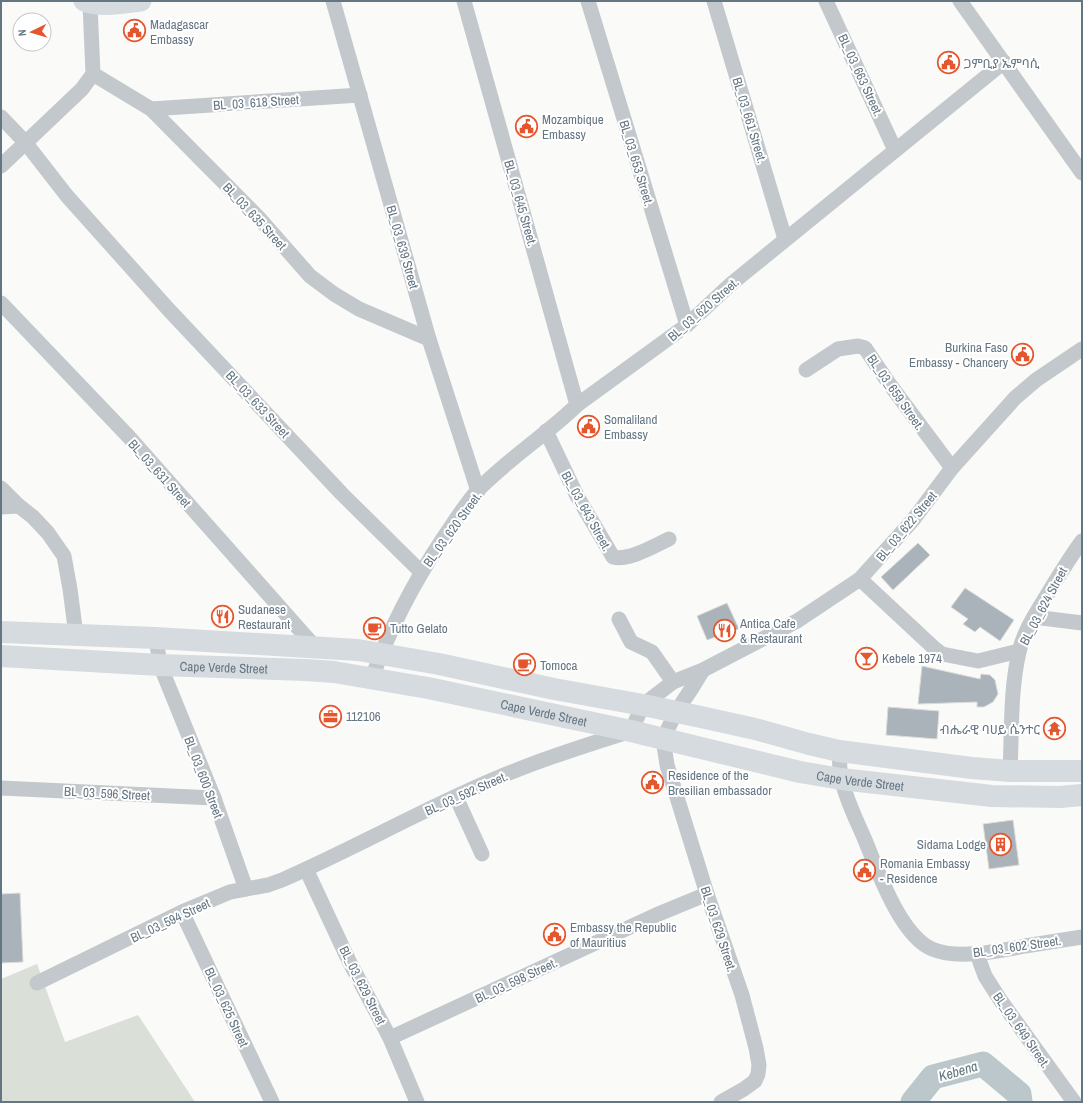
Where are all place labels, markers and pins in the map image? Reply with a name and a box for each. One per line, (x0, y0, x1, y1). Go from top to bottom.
place label: Madagascar Embassy (150, 16, 209, 48)
public building icon: Madagascar Embassy (122, 18, 148, 44)
public building icon: ጋምቢያ ኤምባሲ (936, 50, 962, 76)
place label: ጋምቢያ ኤምባሲ (964, 55, 1040, 72)
place label: Mozambique Embassy (542, 111, 604, 143)
public building icon: Mozambique Embassy (513, 113, 539, 139)
place label: Burkina Faso Embassy - Chancery (909, 339, 1009, 371)
public building icon: Burkina Faso Embassy - Chancery (1010, 341, 1036, 367)
place label: Somaliland Embassy (604, 411, 657, 443)
public building icon: Somaliland Embassy (575, 413, 601, 439)
place label: Sudanese Restaurant (238, 601, 290, 633)
restaurant icon: Sudanese Restaurant (209, 603, 235, 629)
cafe icon: Tutto Gelato (361, 615, 387, 641)
place label: Antica Cafe & Restaurant (739, 615, 802, 647)
restaurant icon: Antica Cafe & Restaurant (711, 617, 737, 643)
place label: Tutto Gelato (390, 620, 448, 637)
bar icon: Kebele 1974 (854, 645, 880, 671)
place label: Kebele 1974 (882, 650, 942, 667)
cafe icon: Tomoca (511, 652, 537, 678)
place label: Tomoca (540, 657, 577, 674)
office icon: 112106 (318, 703, 344, 729)
place label: 112106 (346, 708, 381, 725)
temple icon: ብሔራዊ ባሀይ ሴንተር (1042, 716, 1068, 742)
place label: ብሔራዊ ባሀይ ሴንተር (940, 721, 1040, 738)
place label: Residence of the Bresilian embassador (668, 767, 772, 799)
public building icon: Residence of the Bresilian embassador (639, 769, 665, 795)
building icon: Sidama Lodge (988, 831, 1014, 857)
place label: Sidama Lodge (917, 836, 986, 853)
place label: Romania Embassy - Residence (880, 855, 971, 887)
public building icon: Romania Embassy - Residence (852, 857, 878, 883)
place label: Embassy the Republic of Mauritius (570, 919, 677, 951)
public building icon: Embassy the Republic of Mauritius (541, 921, 567, 947)

